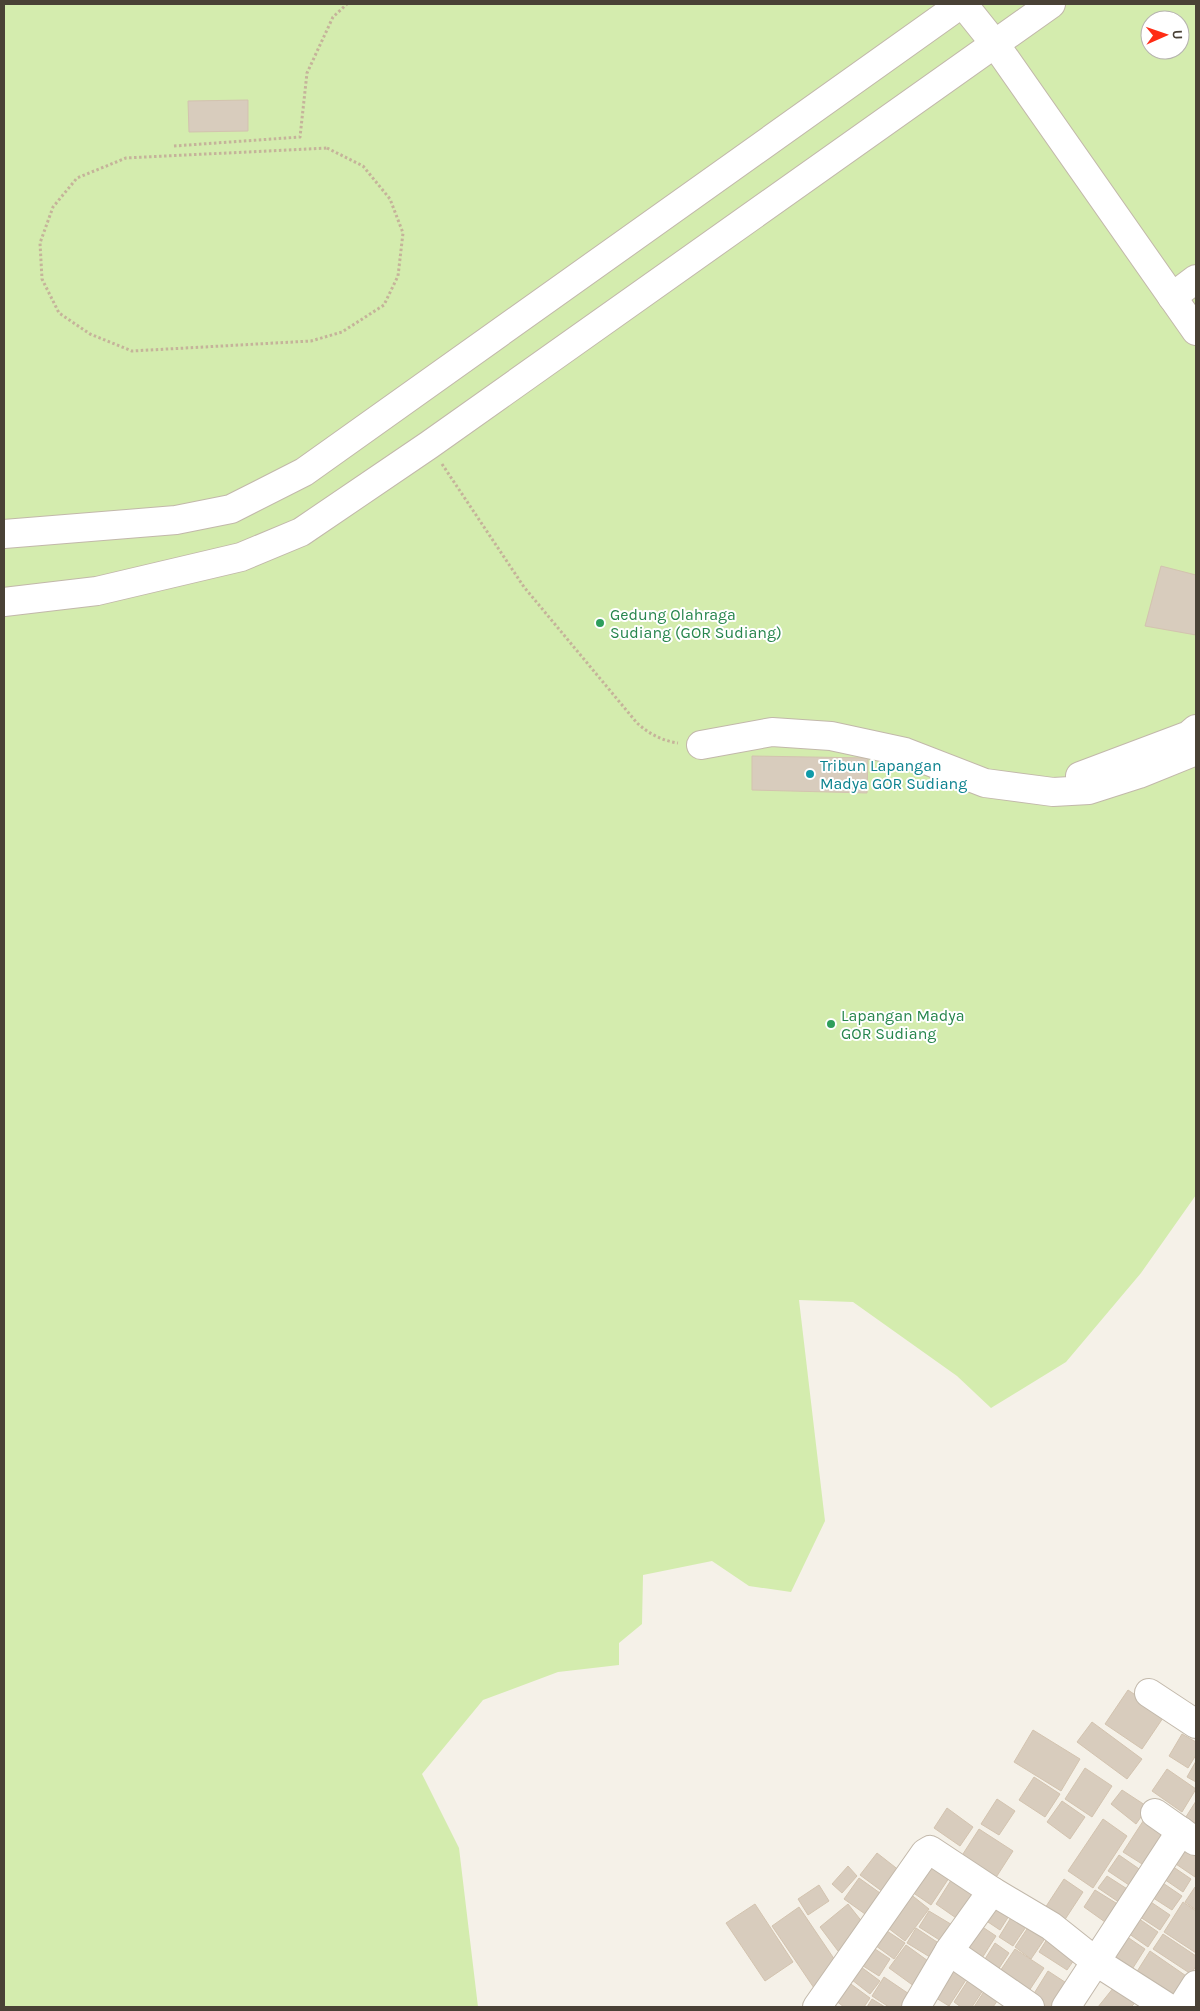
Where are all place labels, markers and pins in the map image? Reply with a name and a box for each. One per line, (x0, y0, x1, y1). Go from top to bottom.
place label: Gedung Olahraga Sudiang (GOR Sudiang) (610, 605, 782, 642)
marker: Gedung Olahraga Sudiang (GOR Sudiang) (594, 617, 606, 629)
place label: Tribun Lapangan Madya GOR Sudiang (820, 756, 967, 793)
marker: Tribun Lapangan Madya GOR Sudiang (804, 768, 816, 780)
place label: Lapangan Madya GOR Sudiang (841, 1006, 965, 1043)
marker: Lapangan Madya GOR Sudiang (825, 1018, 837, 1030)

